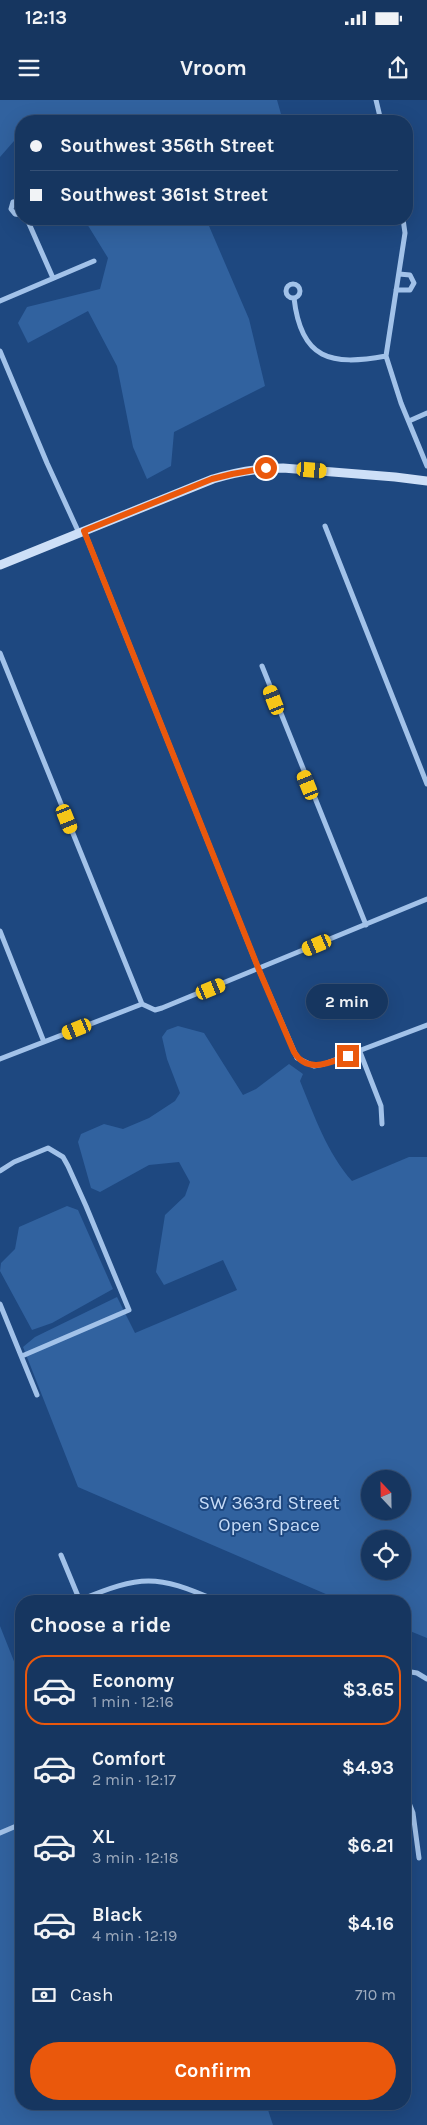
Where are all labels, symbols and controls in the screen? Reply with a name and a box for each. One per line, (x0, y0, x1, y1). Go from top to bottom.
text: 12:13 (25, 7, 67, 29)
icon: menu (15, 54, 43, 82)
icon: share (384, 54, 412, 82)
text: Vroom (180, 55, 247, 81)
text: Southwest 356th Street (60, 135, 274, 157)
text: Southwest 361st Street (60, 184, 268, 206)
route start (255, 457, 277, 479)
car (296, 461, 327, 479)
car (261, 683, 286, 717)
car (295, 768, 320, 802)
car (54, 802, 79, 836)
car (300, 932, 333, 958)
car (194, 976, 227, 1002)
callout: 2 min (307, 984, 389, 1018)
text: 2 min (325, 992, 369, 1011)
car (60, 1016, 93, 1042)
route end (337, 1045, 359, 1067)
north arrow (361, 1470, 411, 1520)
map controls (361, 1470, 411, 1580)
park label: SW 363rd Street Open Space (198, 1492, 340, 1536)
button: locate (361, 1530, 411, 1580)
text: Choose a ride (30, 1612, 171, 1638)
icon: car (32, 1668, 77, 1713)
text: Economy (92, 1670, 174, 1692)
text: $3.65 (342, 1679, 394, 1701)
text: 1 min · 12:16 (92, 1692, 174, 1711)
icon: car (32, 1746, 77, 1791)
text: Comfort (92, 1748, 166, 1770)
text: $4.93 (342, 1757, 394, 1779)
text: 2 min · 12:17 (92, 1770, 176, 1789)
icon: car (32, 1824, 77, 1869)
text: XL (92, 1826, 114, 1848)
text: $6.21 (347, 1835, 394, 1857)
text: 3 min · 12:18 (92, 1848, 178, 1867)
icon: car (32, 1902, 77, 1947)
text: Black (92, 1904, 143, 1926)
text: $4.16 (347, 1913, 394, 1935)
text: 4 min · 12:19 (92, 1926, 177, 1945)
icon: cash (30, 1981, 58, 2009)
text: Cash (70, 1984, 114, 2006)
text: 710 m (355, 1985, 396, 2004)
button: Confirm (30, 2042, 396, 2100)

